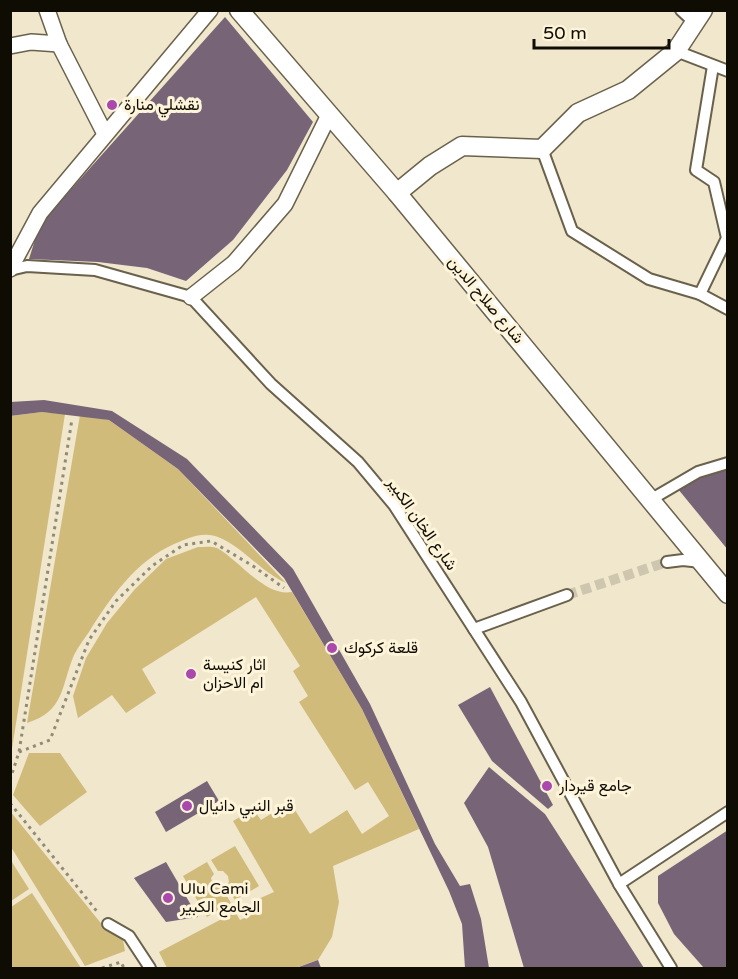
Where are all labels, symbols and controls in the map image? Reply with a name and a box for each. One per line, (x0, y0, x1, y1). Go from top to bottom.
scale bar (534, 12, 669, 50)
text: 50 m (543, 22, 587, 44)
place label: نقشلي منارة (124, 95, 199, 118)
marker: نقشلي منارة (105, 98, 119, 112)
street label: شارع صلاح الدين (443, 252, 528, 348)
street label: شارع الخان الكبير (381, 473, 462, 575)
place label: قلعة كركوك (344, 638, 418, 658)
marker: قلعة كركوك (325, 641, 339, 655)
place label: اثار كنيسة ام الاحزان (203, 655, 266, 693)
marker: اثار كنيسة ام الاحزان (184, 667, 198, 681)
place label: جامع قيردار (558, 776, 632, 797)
marker: جامع قيردار (540, 779, 554, 793)
place label: قبر النبي دانيال (199, 796, 294, 819)
marker: قبر النبي دانيال (180, 799, 194, 813)
place label: Ulu Cami الجامع الكبير (179, 879, 260, 918)
marker: Ulu Cami الجامع الكبير (161, 891, 175, 905)

